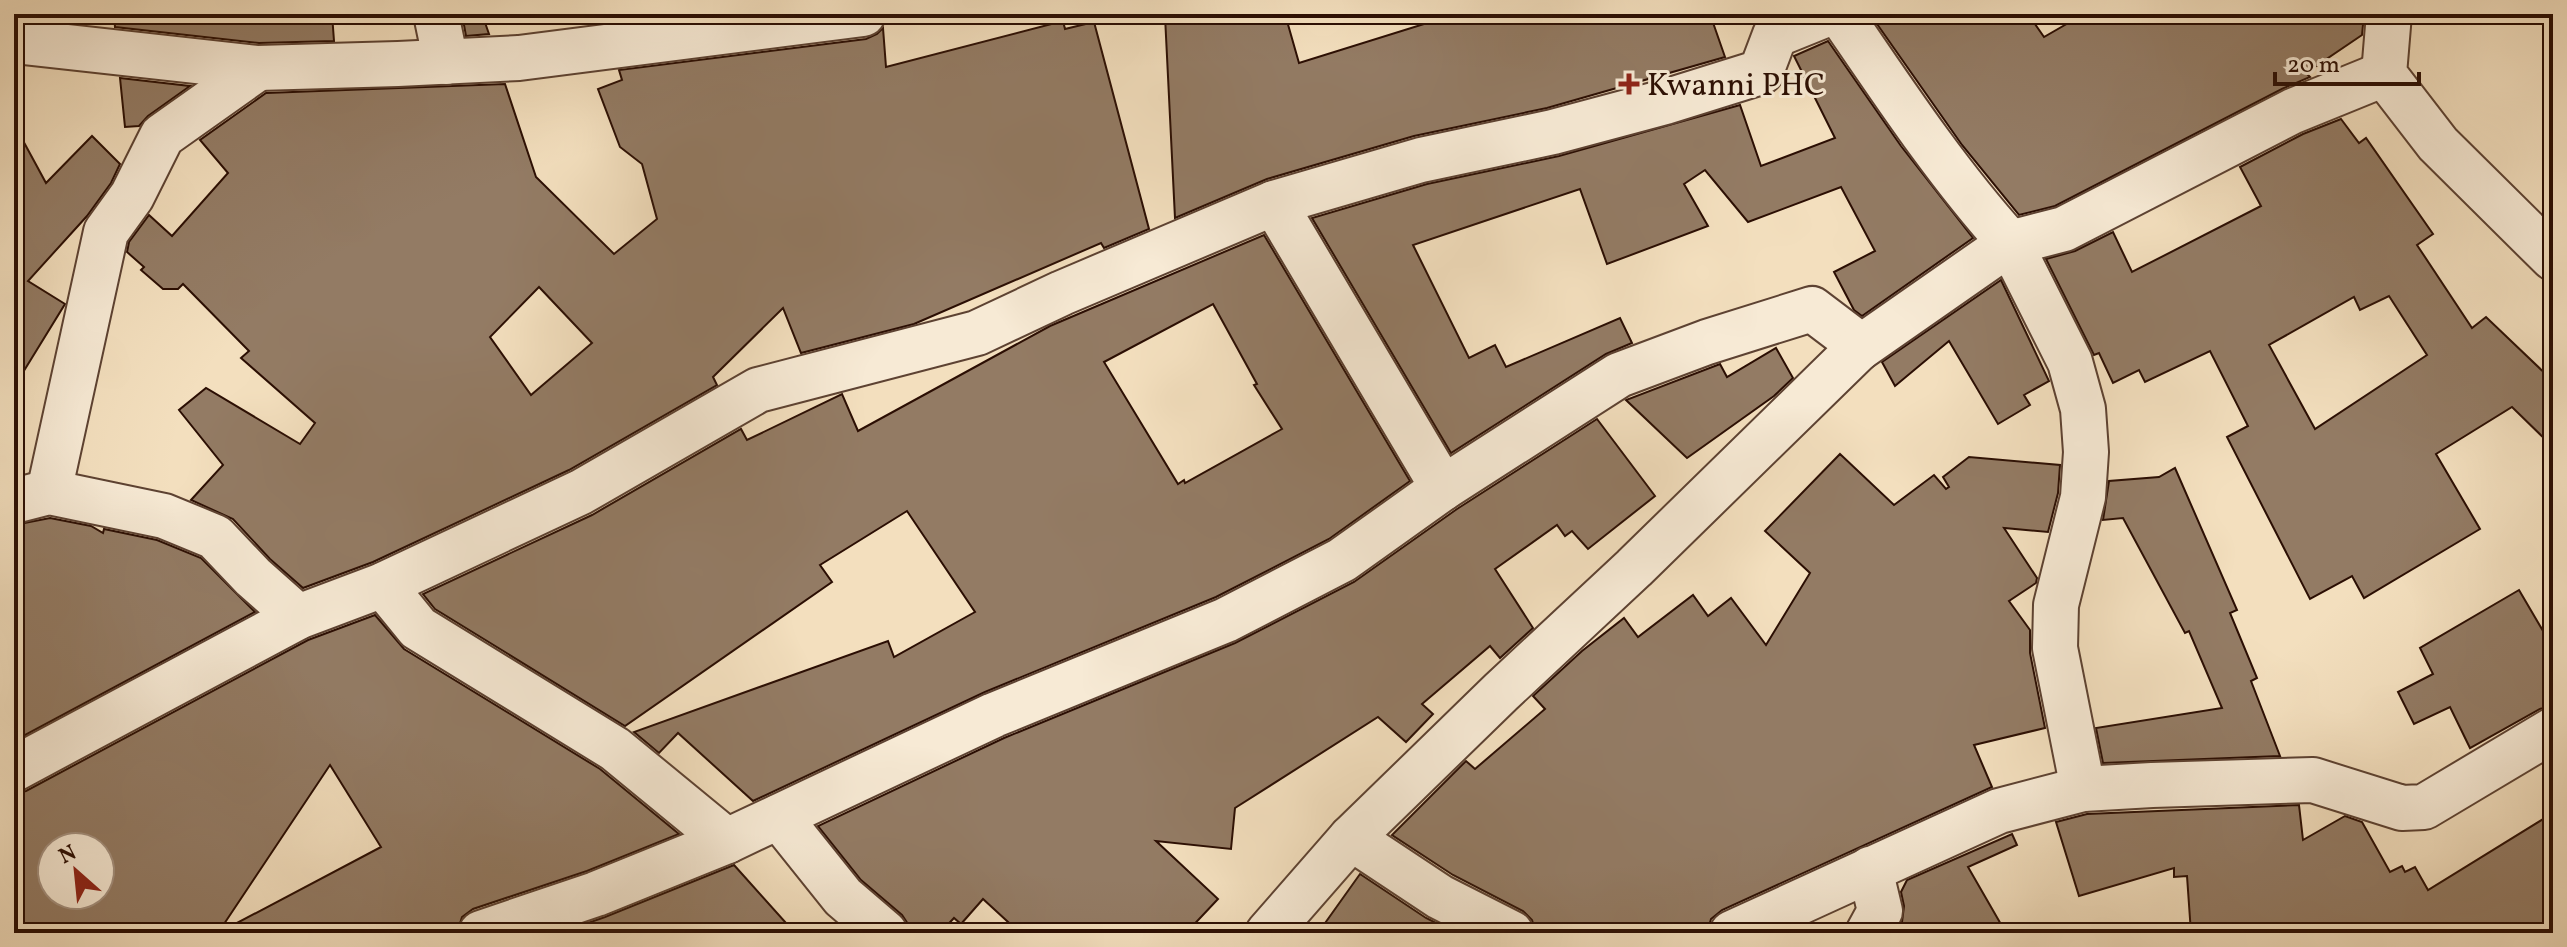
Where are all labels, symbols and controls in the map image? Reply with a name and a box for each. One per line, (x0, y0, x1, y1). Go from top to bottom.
scale bar (2275, 36, 2419, 86)
text: 20 m (2287, 49, 2340, 83)
place label: Kwanni PHC (1647, 65, 1825, 109)
marker: Kwanni PHC (1618, 73, 1640, 95)
north arrow (36, 831, 116, 911)
text: N (54, 838, 82, 873)

